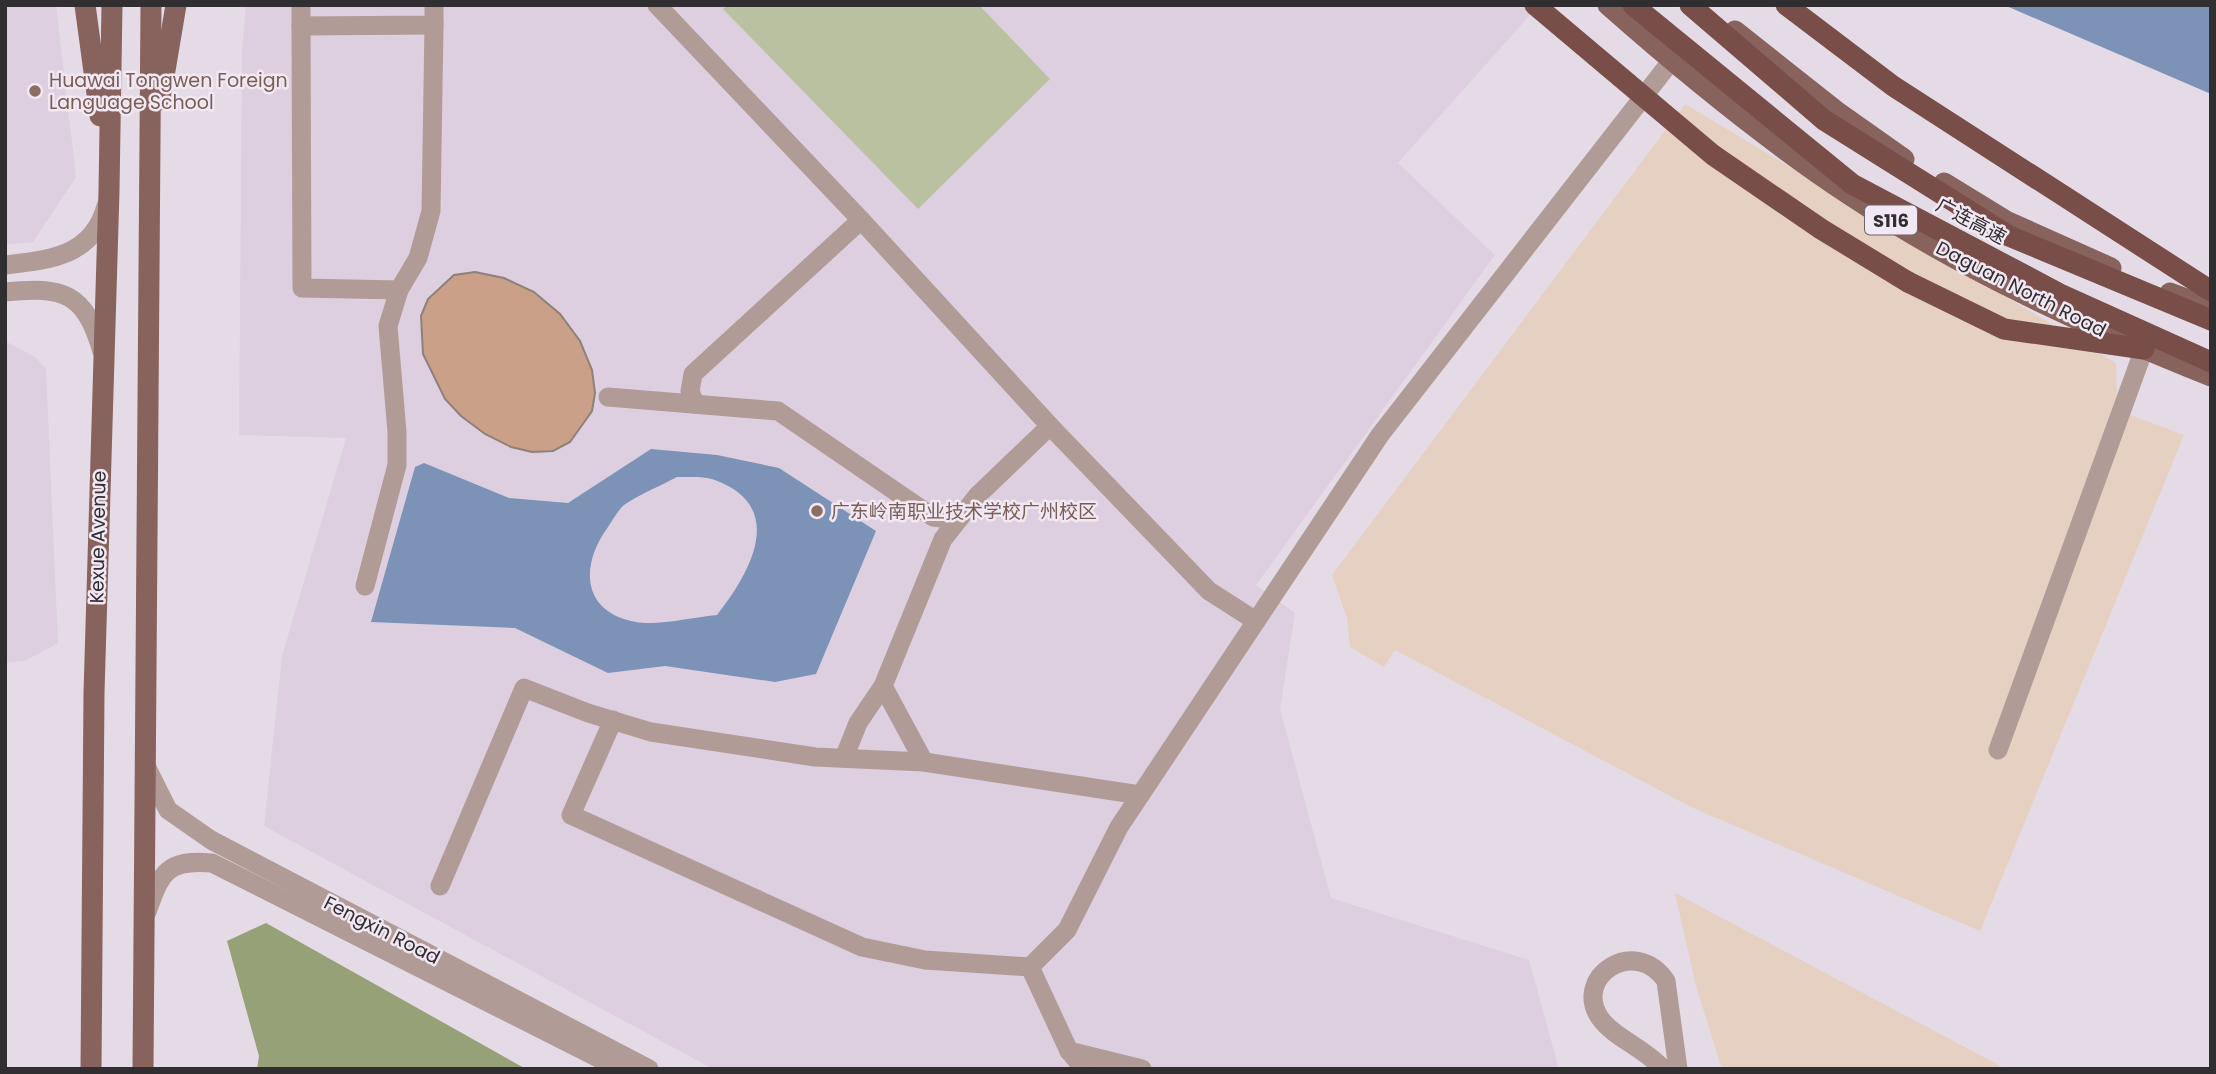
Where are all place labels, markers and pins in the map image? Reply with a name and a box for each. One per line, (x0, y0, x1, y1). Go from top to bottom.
place label: Huawai Tongwen Foreign Language School (49, 67, 288, 116)
marker: Huawai Tongwen Foreign Language School (27, 83, 43, 99)
place label: 广东岭南职业技术学校广州校区 (831, 498, 1097, 525)
marker: 广东岭南职业技术学校广州校区 (809, 503, 825, 519)

